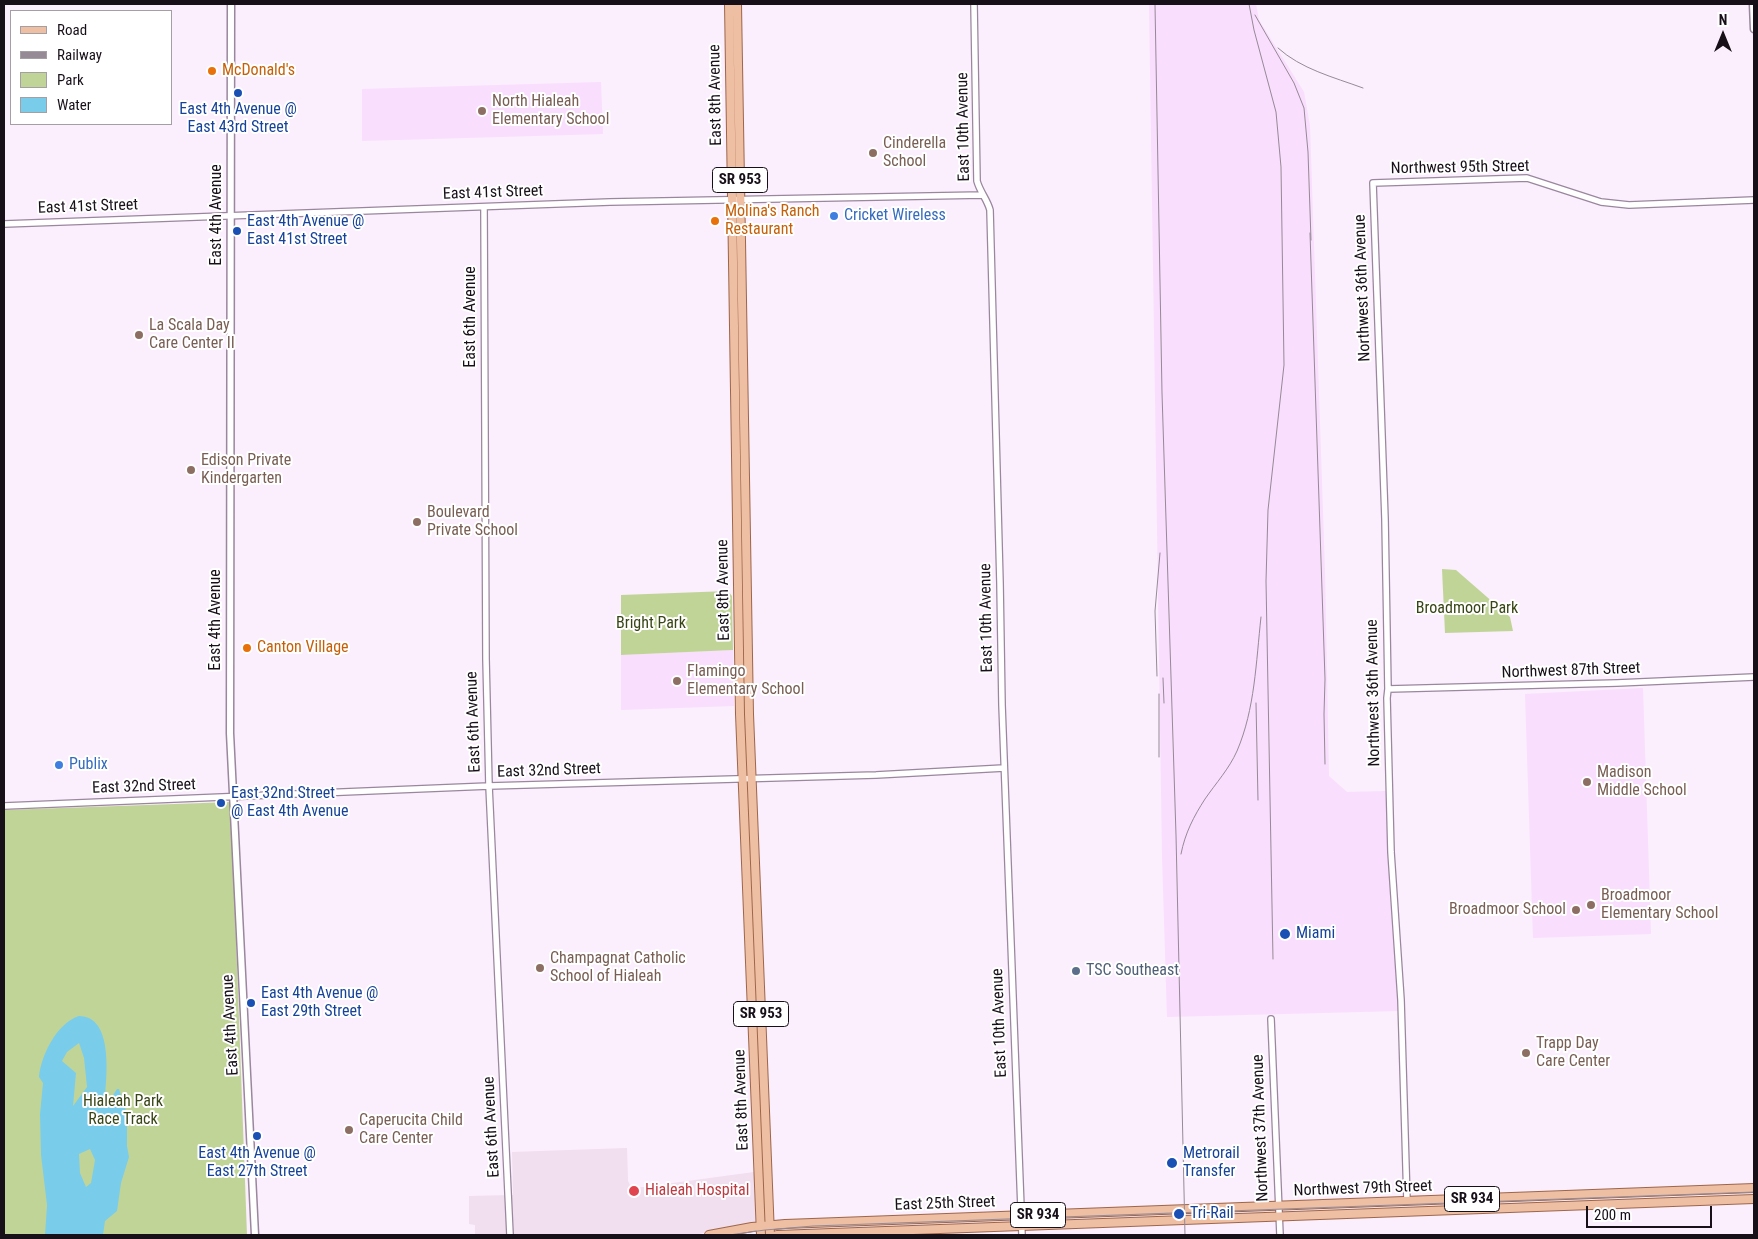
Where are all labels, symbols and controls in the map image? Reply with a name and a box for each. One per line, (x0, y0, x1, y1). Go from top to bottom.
legend (10, 10, 172, 125)
north arrow (1698, 10, 1748, 60)
text: N (1719, 12, 1727, 28)
text: Road (57, 21, 87, 39)
street label: East 8th Avenue (706, 44, 726, 146)
text: Railway (57, 46, 102, 64)
place label: McDonald's (222, 61, 295, 81)
marker: McDonald's (206, 65, 218, 77)
text: Park (57, 71, 84, 89)
street label: East 10th Avenue (953, 72, 975, 182)
marker: East 4th Avenue @ East 43rd Street (232, 87, 244, 99)
place label: North Hialeah Elementary School (492, 92, 609, 130)
text: Water (57, 96, 91, 114)
place label: East 4th Avenue @ East 43rd Street (179, 100, 297, 138)
marker: North Hialeah Elementary School (476, 105, 488, 117)
place label: Cinderella School (883, 134, 946, 172)
marker: Cinderella School (867, 147, 879, 159)
street label: Northwest 95th Street (1390, 157, 1530, 179)
street label: East 4th Avenue (207, 164, 227, 266)
road number: SR 953 (712, 168, 768, 192)
street label: East 41st Street (443, 182, 543, 204)
street label: East 41st Street (38, 196, 138, 218)
place label: Molina's Ranch Restaurant (725, 202, 820, 240)
place label: Cricket Wireless (844, 206, 946, 226)
marker: Cricket Wireless (828, 210, 840, 222)
place label: East 4th Avenue @ East 41st Street (247, 212, 364, 250)
street label: Northwest 36th Avenue (1351, 214, 1375, 362)
marker: Molina's Ranch Restaurant (709, 215, 721, 227)
marker: East 4th Avenue @ East 41st Street (231, 225, 243, 237)
street label: East 6th Avenue (461, 266, 481, 368)
place label: La Scala Day Care Center II (149, 316, 235, 354)
marker: La Scala Day Care Center II (133, 329, 145, 341)
place label: Edison Private Kindergarten (201, 451, 291, 489)
marker: Edison Private Kindergarten (185, 464, 197, 476)
place label: Boulevard Private School (427, 503, 518, 541)
marker: Boulevard Private School (411, 516, 423, 528)
street label: East 8th Avenue (714, 539, 734, 641)
street label: East 10th Avenue (976, 563, 998, 673)
street label: East 4th Avenue (206, 569, 226, 671)
park label: Broadmoor Park (1416, 599, 1518, 619)
park label: Bright Park (616, 614, 686, 634)
street label: Northwest 36th Avenue (1363, 619, 1385, 767)
place label: Canton Village (257, 638, 349, 658)
marker: Canton Village (241, 642, 253, 654)
street label: Northwest 87th Street (1501, 659, 1641, 683)
place label: Flamingo Elementary School (687, 662, 804, 700)
street label: East 6th Avenue (463, 671, 485, 773)
marker: Flamingo Elementary School (671, 675, 683, 687)
place label: Publix (69, 755, 108, 775)
marker: Publix (53, 759, 65, 771)
street label: East 32nd Street (497, 760, 601, 782)
place label: Madison Middle School (1597, 763, 1687, 801)
street label: East 32nd Street (92, 776, 196, 798)
marker: Madison Middle School (1581, 776, 1593, 788)
place label: East 32nd Street @ East 4th Avenue (231, 784, 348, 822)
marker: East 32nd Street @ East 4th Avenue (215, 797, 227, 809)
place label: Broadmoor Elementary School (1601, 886, 1718, 924)
marker: Broadmoor Elementary School (1585, 899, 1597, 911)
place label: Broadmoor School (1449, 900, 1566, 920)
marker: Broadmoor School (1570, 904, 1582, 916)
place label: Miami (1296, 924, 1335, 944)
marker: Miami (1278, 927, 1292, 941)
place label: Champagnat Catholic School of Hialeah (550, 949, 686, 987)
place label: TSC Southeast (1086, 961, 1179, 981)
marker: Champagnat Catholic School of Hialeah (534, 962, 546, 974)
marker: TSC Southeast (1070, 965, 1082, 977)
street label: East 10th Avenue (988, 968, 1012, 1078)
street label: East 4th Avenue (219, 974, 243, 1076)
place label: East 4th Avenue @ East 29th Street (261, 984, 378, 1022)
marker: East 4th Avenue @ East 29th Street (245, 997, 257, 1009)
road number: SR 953 (734, 1002, 788, 1026)
place label: Trapp Day Care Center (1536, 1034, 1610, 1072)
marker: Trapp Day Care Center (1520, 1047, 1532, 1059)
street label: East 8th Avenue (731, 1049, 753, 1151)
street label: Northwest 37th Avenue (1249, 1054, 1273, 1202)
street label: East 6th Avenue (480, 1076, 504, 1178)
park label: Hialeah Park Race Track (83, 1092, 163, 1130)
place label: Caperucita Child Care Center (359, 1111, 463, 1149)
marker: Caperucita Child Care Center (343, 1124, 355, 1136)
marker: East 4th Avenue @ East 27th Street (251, 1130, 263, 1142)
place label: East 4th Avenue @ East 27th Street (198, 1144, 316, 1182)
place label: Metrorail Transfer (1183, 1144, 1240, 1182)
marker: Metrorail Transfer (1165, 1156, 1179, 1170)
street label: Northwest 79th Street (1293, 1177, 1433, 1201)
place label: Hialeah Hospital (645, 1181, 749, 1201)
marker: Hialeah Hospital (627, 1184, 641, 1198)
road number: SR 934 (1444, 1186, 1500, 1212)
street label: East 25th Street (894, 1193, 996, 1215)
scale bar (1588, 1196, 1714, 1228)
road number: SR 934 (1010, 1202, 1066, 1228)
place label: Tri-Rail (1190, 1204, 1234, 1224)
text: 200 m (1594, 1206, 1631, 1224)
marker: Tri-Rail (1172, 1207, 1186, 1221)

